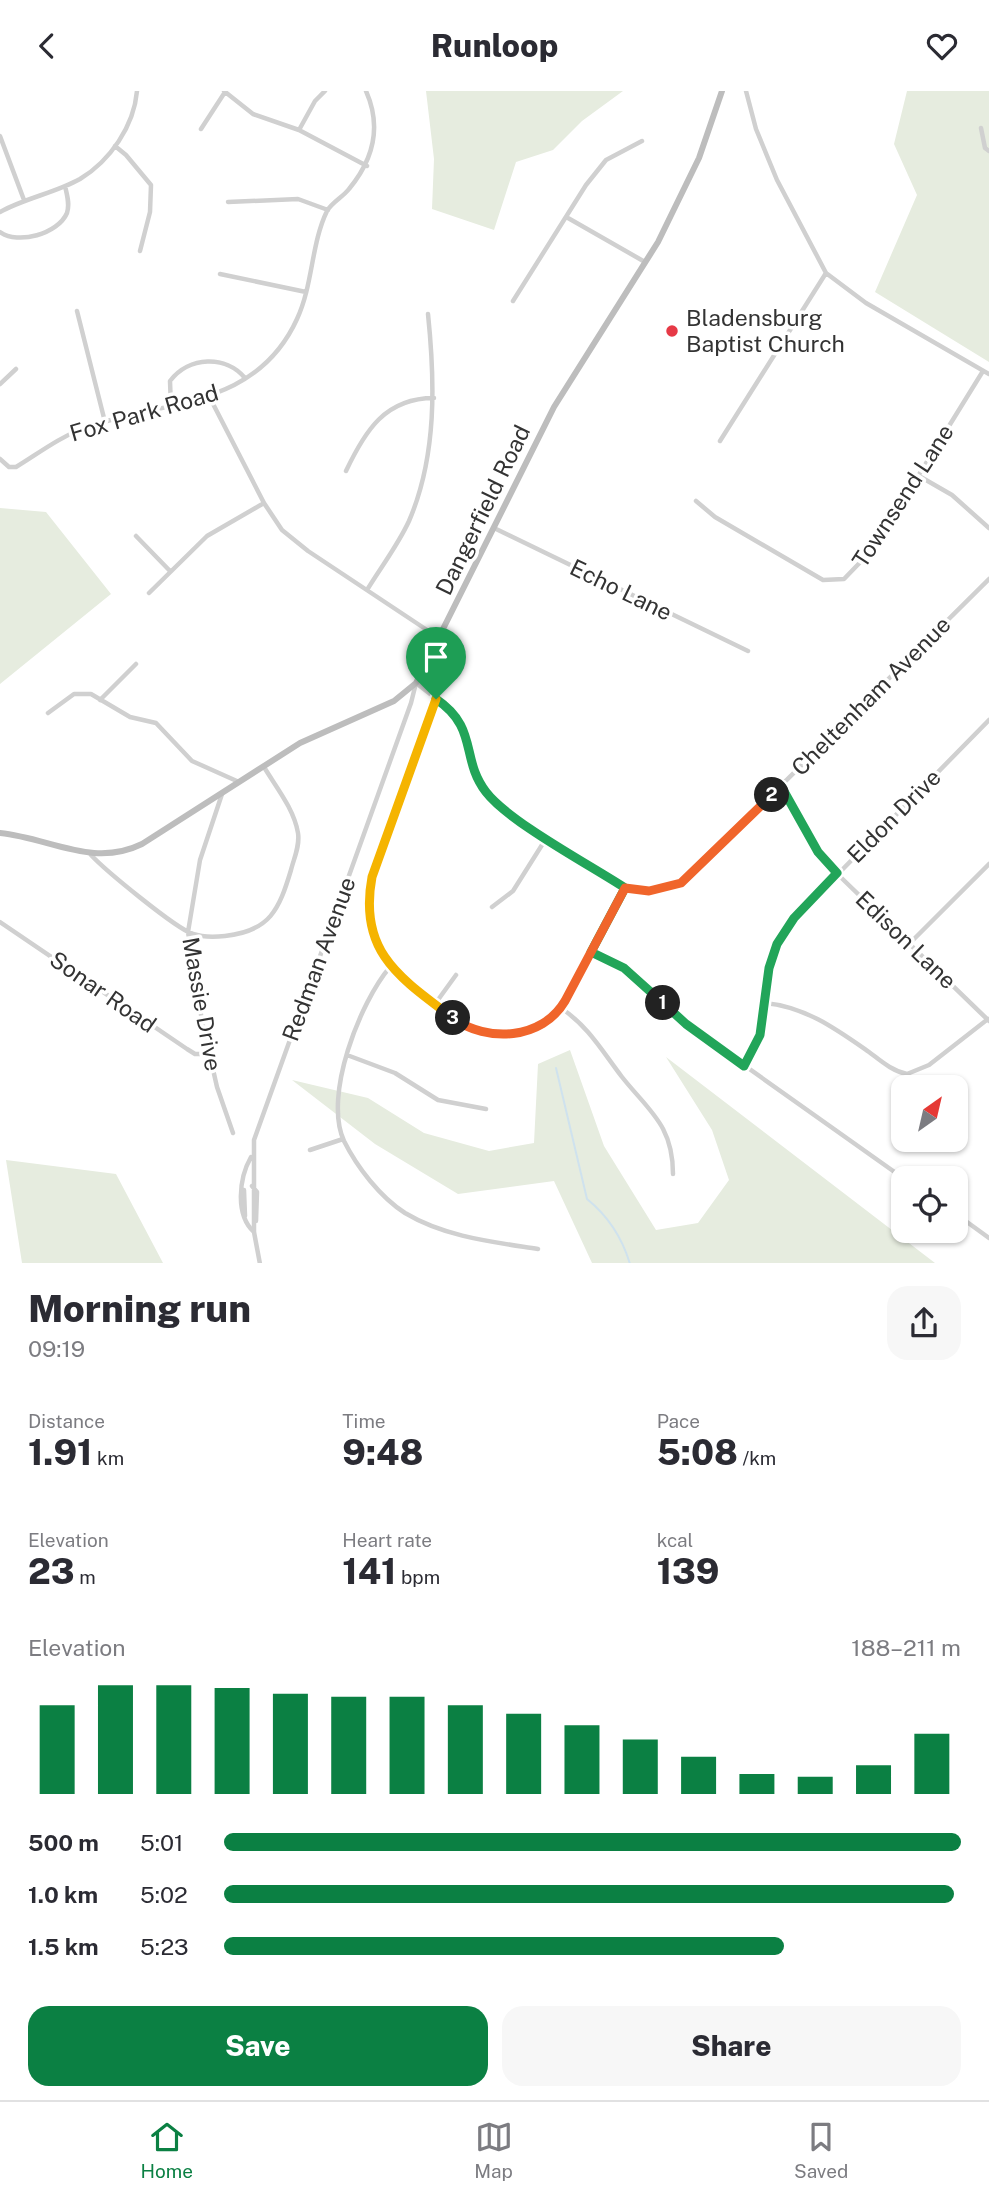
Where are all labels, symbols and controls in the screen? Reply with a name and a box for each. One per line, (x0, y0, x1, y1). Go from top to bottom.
icon: back (28, 27, 66, 65)
text: Runloop (431, 27, 558, 64)
icon: heart (923, 27, 961, 65)
place label: Bladensburg Baptist Church (686, 304, 845, 357)
marker: Bladensburg Baptist Church (664, 323, 680, 339)
street label: Fox Park Road (67, 378, 221, 447)
street label: Townsend Lane (846, 419, 959, 572)
street label: Dangerfield Road (430, 420, 535, 599)
street label: Echo Lane (566, 553, 677, 626)
street label: Cheltenham Avenue (786, 611, 956, 781)
pin (406, 627, 466, 699)
icon: arrive (417, 638, 455, 676)
street label: Eldon Drive (841, 763, 946, 868)
pin: 2 (754, 777, 790, 813)
text: 2 (765, 783, 778, 805)
street label: Redman Avenue (276, 873, 361, 1045)
street label: Edison Lane (851, 885, 962, 994)
street label: Massie Drive (177, 935, 228, 1073)
street label: Sonar Road (45, 945, 162, 1038)
pin: 1 (646, 985, 680, 1021)
text: 1 (658, 991, 667, 1013)
pin: 3 (435, 1000, 470, 1035)
text: 3 (446, 1006, 459, 1028)
north arrow (891, 1075, 968, 1151)
map controls (891, 1075, 968, 1243)
button: locate (891, 1166, 968, 1243)
text: Morning run (28, 1286, 251, 1331)
button: share (887, 1286, 961, 1360)
text: 09:19 (28, 1335, 85, 1362)
text: Distance (28, 1410, 105, 1432)
text: Time (342, 1410, 386, 1432)
text: Pace (657, 1410, 700, 1432)
text: 1.91 (28, 1432, 92, 1473)
text: 9:48 (342, 1432, 423, 1473)
text: 5:08 (657, 1432, 738, 1473)
text: km (92, 1447, 124, 1469)
text: /km (738, 1447, 776, 1469)
text: Elevation (28, 1529, 109, 1551)
text: Heart rate (342, 1529, 432, 1551)
text: kcal (657, 1529, 693, 1551)
text: 23 (28, 1551, 75, 1592)
text: 141 (342, 1551, 396, 1592)
text: 139 (657, 1551, 719, 1592)
text: m (75, 1566, 96, 1588)
text: bpm (396, 1566, 440, 1588)
text: Elevation (28, 1634, 126, 1661)
text: 188–211 m (851, 1634, 961, 1661)
text: 500 m (28, 1829, 99, 1856)
text: 5:01 (140, 1829, 183, 1856)
text: 1.0 km (28, 1881, 98, 1908)
text: 5:02 (140, 1881, 188, 1908)
text: 1.5 km (28, 1933, 99, 1960)
text: 5:23 (140, 1933, 189, 1960)
button: Save (28, 2006, 488, 2086)
button: Share (502, 2006, 961, 2086)
tab: Home (141, 2118, 193, 2182)
tab: Map (474, 2118, 513, 2182)
tab: Saved (794, 2118, 848, 2182)

